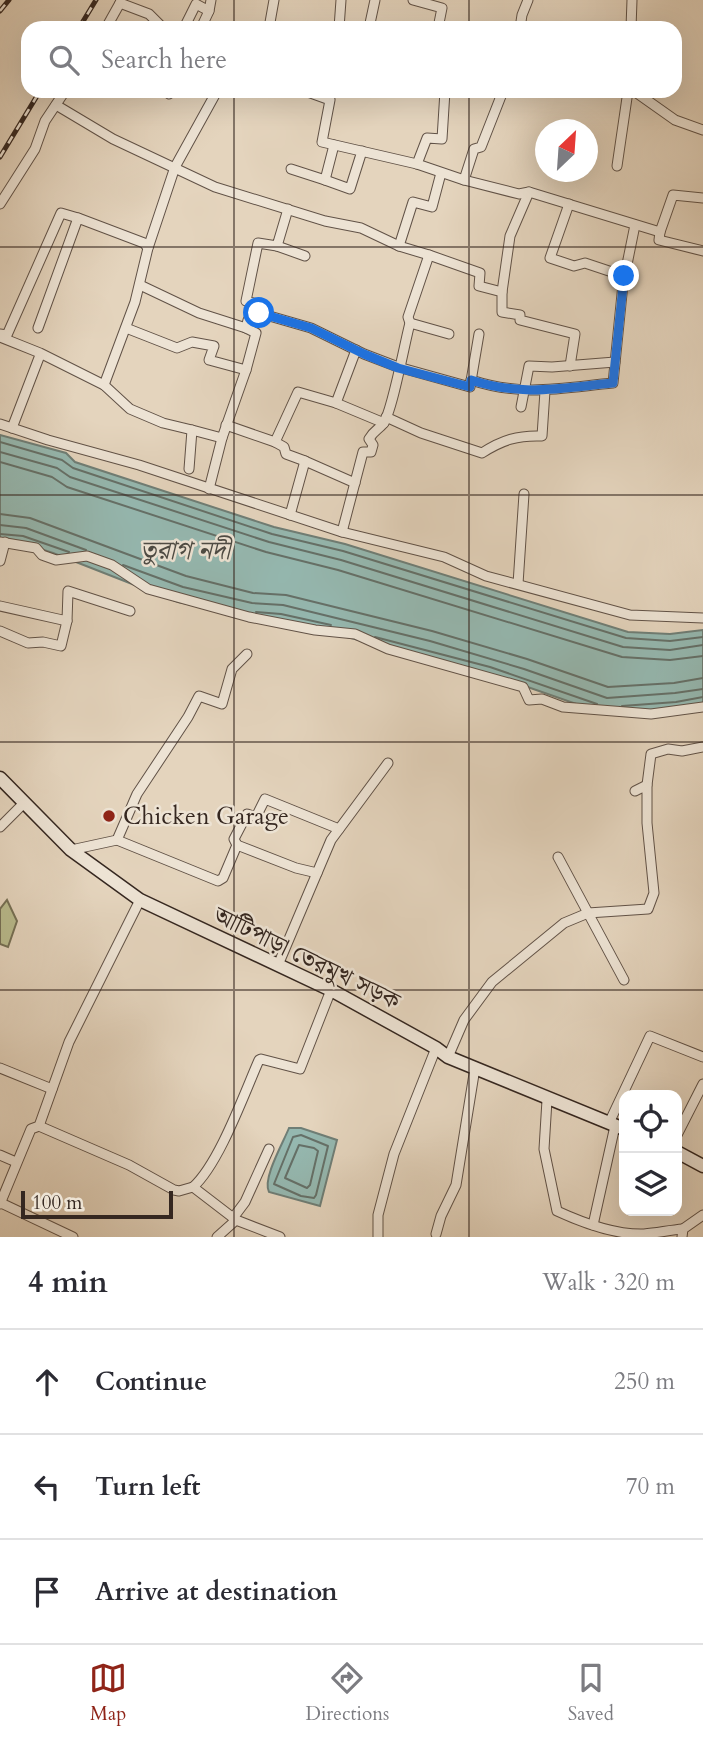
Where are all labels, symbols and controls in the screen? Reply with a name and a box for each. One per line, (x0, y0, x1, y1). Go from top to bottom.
search box (21, 21, 682, 98)
icon: search (45, 41, 83, 79)
text: Search here (101, 42, 227, 77)
north arrow (535, 119, 598, 182)
route end (608, 260, 639, 291)
route start (243, 297, 274, 328)
water label: তুরাগ নদী (140, 533, 233, 568)
place label: Chicken Garage (123, 800, 289, 833)
marker: Chicken Garage (101, 808, 117, 824)
street label: আটিপাড়া তেরমুখ সড়ক (207, 899, 406, 1018)
map controls (619, 1090, 682, 1216)
button: locate (619, 1090, 682, 1153)
button: layers (619, 1153, 682, 1216)
scale bar (21, 1188, 173, 1220)
text: 100 m (32, 1190, 82, 1216)
text: 4 min (28, 1262, 108, 1303)
text: Walk · 320 m (542, 1267, 675, 1298)
icon: ahead (28, 1363, 66, 1401)
text: Continue (95, 1364, 207, 1399)
text: 250 m (614, 1366, 675, 1397)
icon: left (28, 1468, 66, 1506)
text: Turn left (95, 1469, 200, 1504)
text: 70 m (626, 1471, 675, 1502)
icon: arrive (28, 1573, 66, 1611)
text: Arrive at destination (95, 1574, 338, 1609)
tab: Map (89, 1659, 127, 1727)
tab: Directions (306, 1659, 389, 1727)
tab: Saved (568, 1659, 614, 1727)

